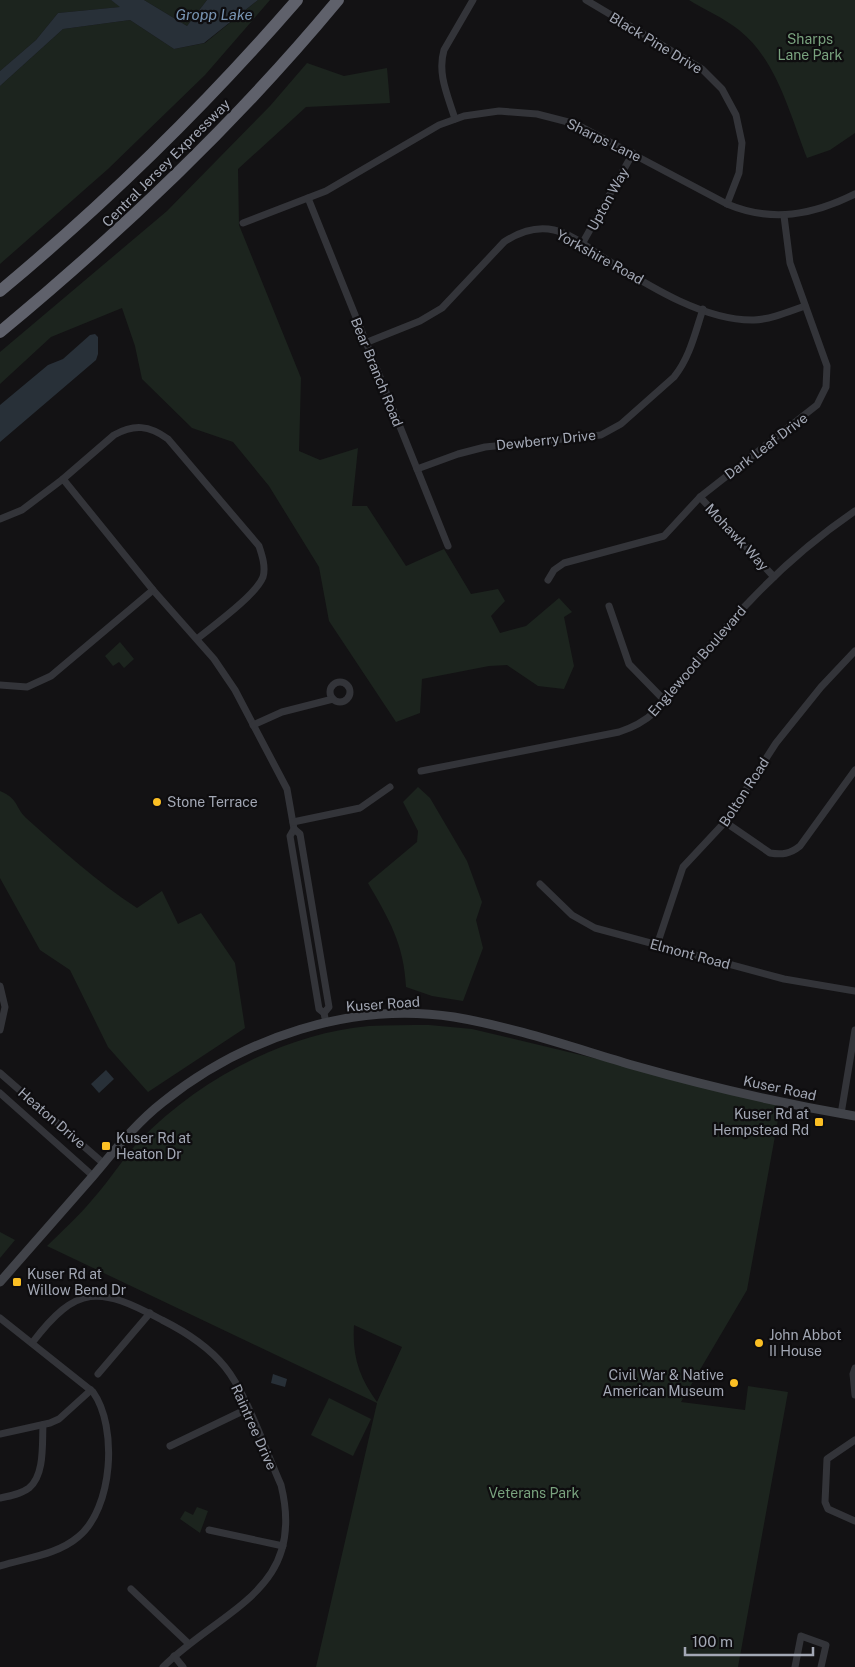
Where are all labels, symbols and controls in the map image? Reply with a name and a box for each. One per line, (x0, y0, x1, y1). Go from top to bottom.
water label: Gropp Lake (175, 6, 253, 23)
street label: Black Pine Drive (607, 9, 705, 77)
park label: Sharps Lane Park (778, 31, 843, 63)
street label: Central Jersey Expressway (99, 96, 233, 230)
street label: Sharps Lane (564, 115, 644, 165)
street label: Upton Way (584, 164, 632, 233)
street label: Yorkshire Road (554, 226, 646, 288)
street label: Bear Branch Road (348, 315, 406, 429)
street label: Dark Leaf Drive (721, 410, 811, 482)
street label: Dewberry Drive (495, 427, 597, 453)
street label: Mohawk Way (702, 500, 772, 574)
street label: Englewood Boulevard (645, 603, 749, 719)
street label: Bolton Road (716, 755, 772, 829)
place label: Stone Terrace (167, 794, 258, 810)
marker: Stone Terrace (151, 796, 163, 808)
street label: Elmont Road (648, 936, 732, 972)
street label: Kuser Road (345, 993, 421, 1015)
street label: Kuser Road (742, 1072, 818, 1104)
street label: Heaton Drive (15, 1084, 89, 1152)
place label: Kuser Rd at Hempstead Rd (713, 1106, 809, 1138)
marker: Kuser Rd at Hempstead Rd (813, 1116, 825, 1128)
place label: Kuser Rd at Heaton Dr (116, 1130, 191, 1162)
marker: Kuser Rd at Heaton Dr (100, 1140, 112, 1152)
place label: Kuser Rd at Willow Bend Dr (27, 1266, 126, 1298)
marker: Kuser Rd at Willow Bend Dr (11, 1276, 23, 1288)
place label: John Abbot II House (769, 1327, 842, 1359)
marker: John Abbot II House (753, 1337, 765, 1349)
place label: Civil War & Native American Museum (602, 1367, 724, 1399)
marker: Civil War & Native American Museum (728, 1377, 740, 1389)
street label: Raintree Drive (228, 1382, 280, 1472)
park label: Veterans Park (489, 1485, 580, 1501)
scale bar (685, 1624, 812, 1656)
text: 100 m (692, 1633, 733, 1650)

